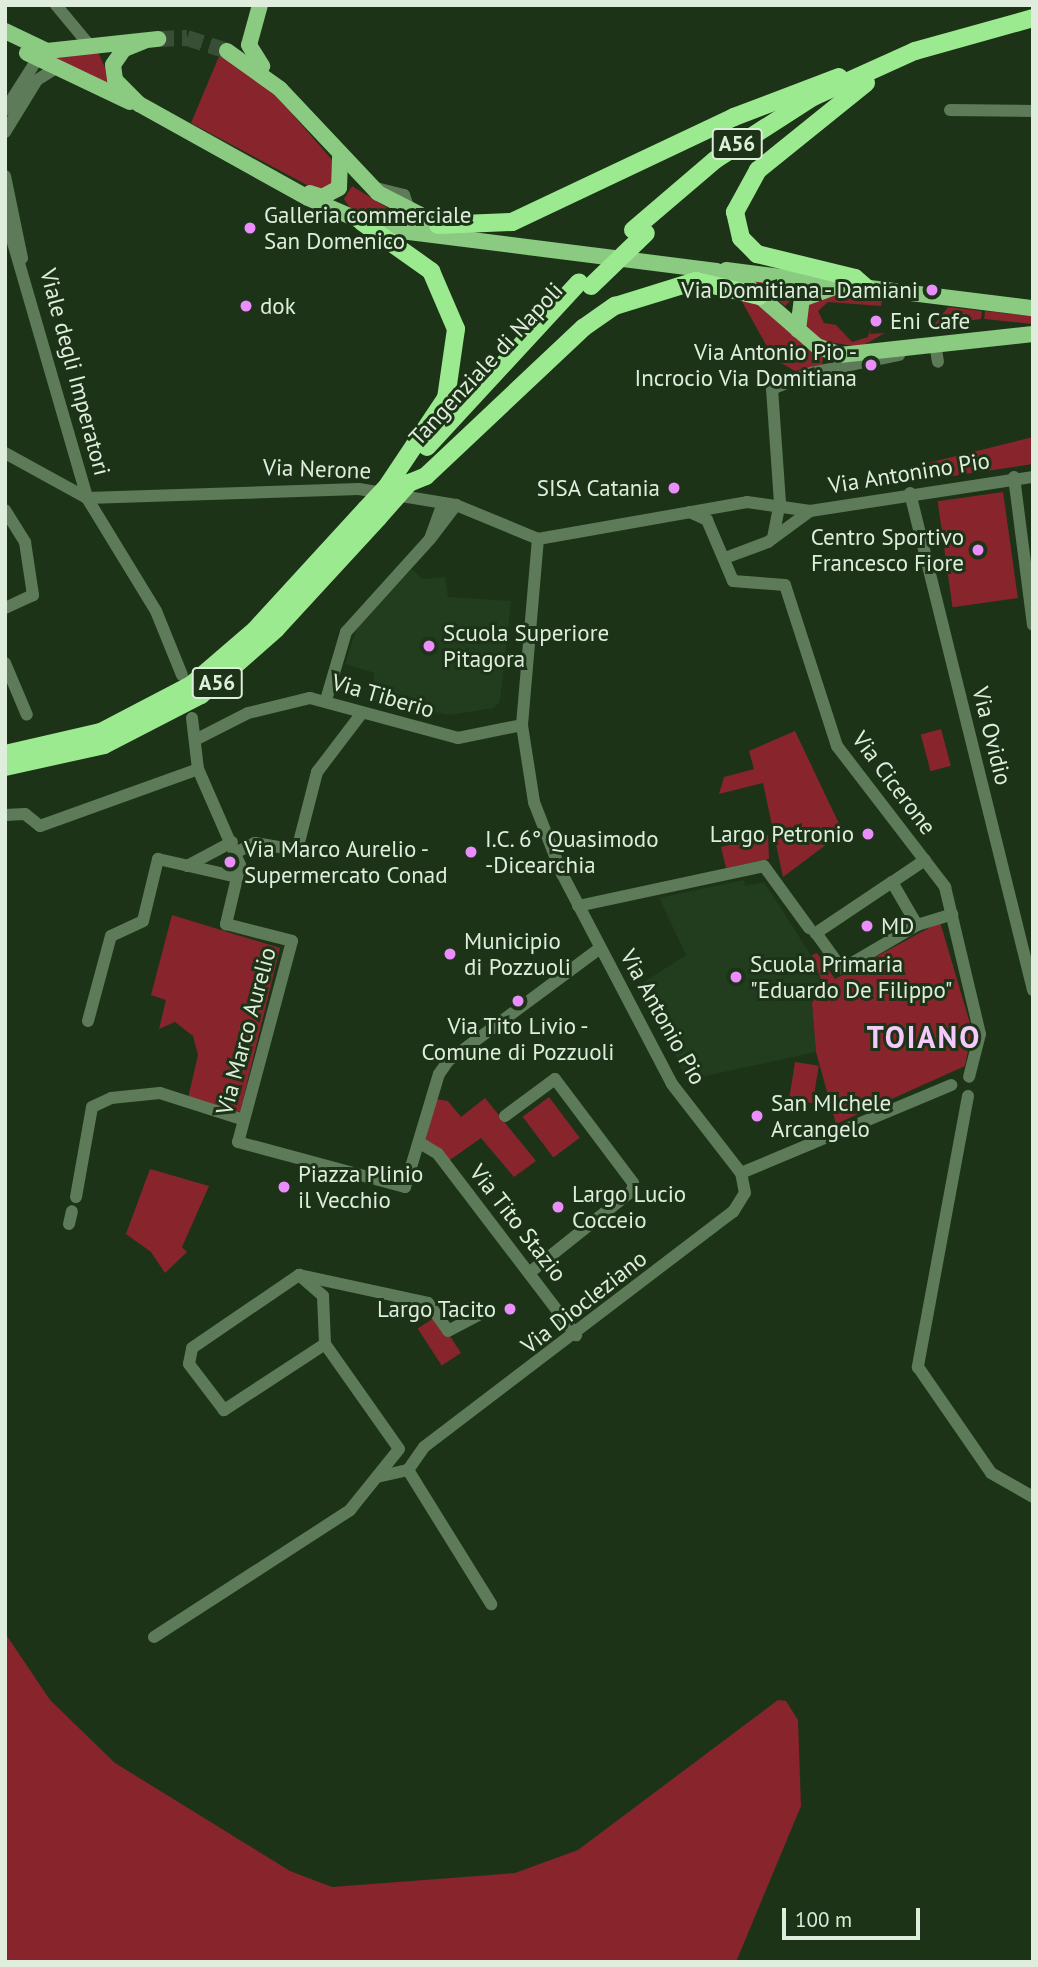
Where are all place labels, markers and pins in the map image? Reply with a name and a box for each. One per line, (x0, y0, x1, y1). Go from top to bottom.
place label: Galleria commerciale San Domenico (264, 201, 472, 255)
marker: Galleria commerciale San Domenico (242, 220, 258, 236)
place label: Via Domitiana - Damiani (678, 276, 918, 304)
marker: Via Domitiana - Damiani (924, 282, 940, 298)
place label: dok (260, 292, 296, 320)
marker: dok (238, 298, 254, 314)
place label: Eni Cafe (890, 307, 970, 335)
marker: Eni Cafe (868, 313, 884, 329)
place label: Via Antonio Pio - Incrocio Via Domitiana (634, 338, 857, 392)
marker: Via Antonio Pio - Incrocio Via Domitiana (863, 357, 879, 373)
place label: SISA Catania (536, 474, 660, 502)
marker: SISA Catania (666, 480, 682, 496)
place label: Centro Sportivo Francesco Fiore (811, 523, 964, 577)
marker: Centro Sportivo Francesco Fiore (970, 542, 986, 558)
place label: Scuola Superiore Pitagora (443, 619, 609, 673)
marker: Scuola Superiore Pitagora (421, 638, 437, 654)
place label: Largo Petronio (710, 820, 854, 848)
place label: I.C. 6° Quasimodo -Dicearchia (485, 825, 660, 879)
marker: Largo Petronio (860, 826, 876, 842)
place label: Via Marco Aurelio - Supermercato Conad (244, 835, 448, 889)
marker: I.C. 6° Quasimodo -Dicearchia (463, 844, 479, 860)
marker: Via Marco Aurelio - Supermercato Conad (222, 854, 238, 870)
place label: MD (881, 912, 914, 940)
marker: MD (859, 918, 875, 934)
place label: Municipio di Pozzuoli (464, 927, 571, 981)
marker: Municipio di Pozzuoli (442, 946, 458, 962)
place label: Scuola Primaria "Eduardo De Filippo" (750, 950, 952, 1004)
marker: Scuola Primaria "Eduardo De Filippo" (728, 969, 744, 985)
marker: Via Tito Livio - Comune di Pozzuoli (510, 993, 526, 1009)
place label: Via Tito Livio - Comune di Pozzuoli (422, 1012, 614, 1066)
place label: San MIchele Arcangelo (771, 1089, 891, 1143)
marker: San MIchele Arcangelo (749, 1108, 765, 1124)
place label: Piazza Plinio il Vecchio (298, 1160, 423, 1214)
marker: Piazza Plinio il Vecchio (276, 1179, 292, 1195)
place label: Largo Lucio Cocceio (572, 1180, 686, 1234)
marker: Largo Lucio Cocceio (550, 1199, 566, 1215)
place label: Largo Tacito (376, 1295, 496, 1323)
marker: Largo Tacito (502, 1301, 518, 1317)

